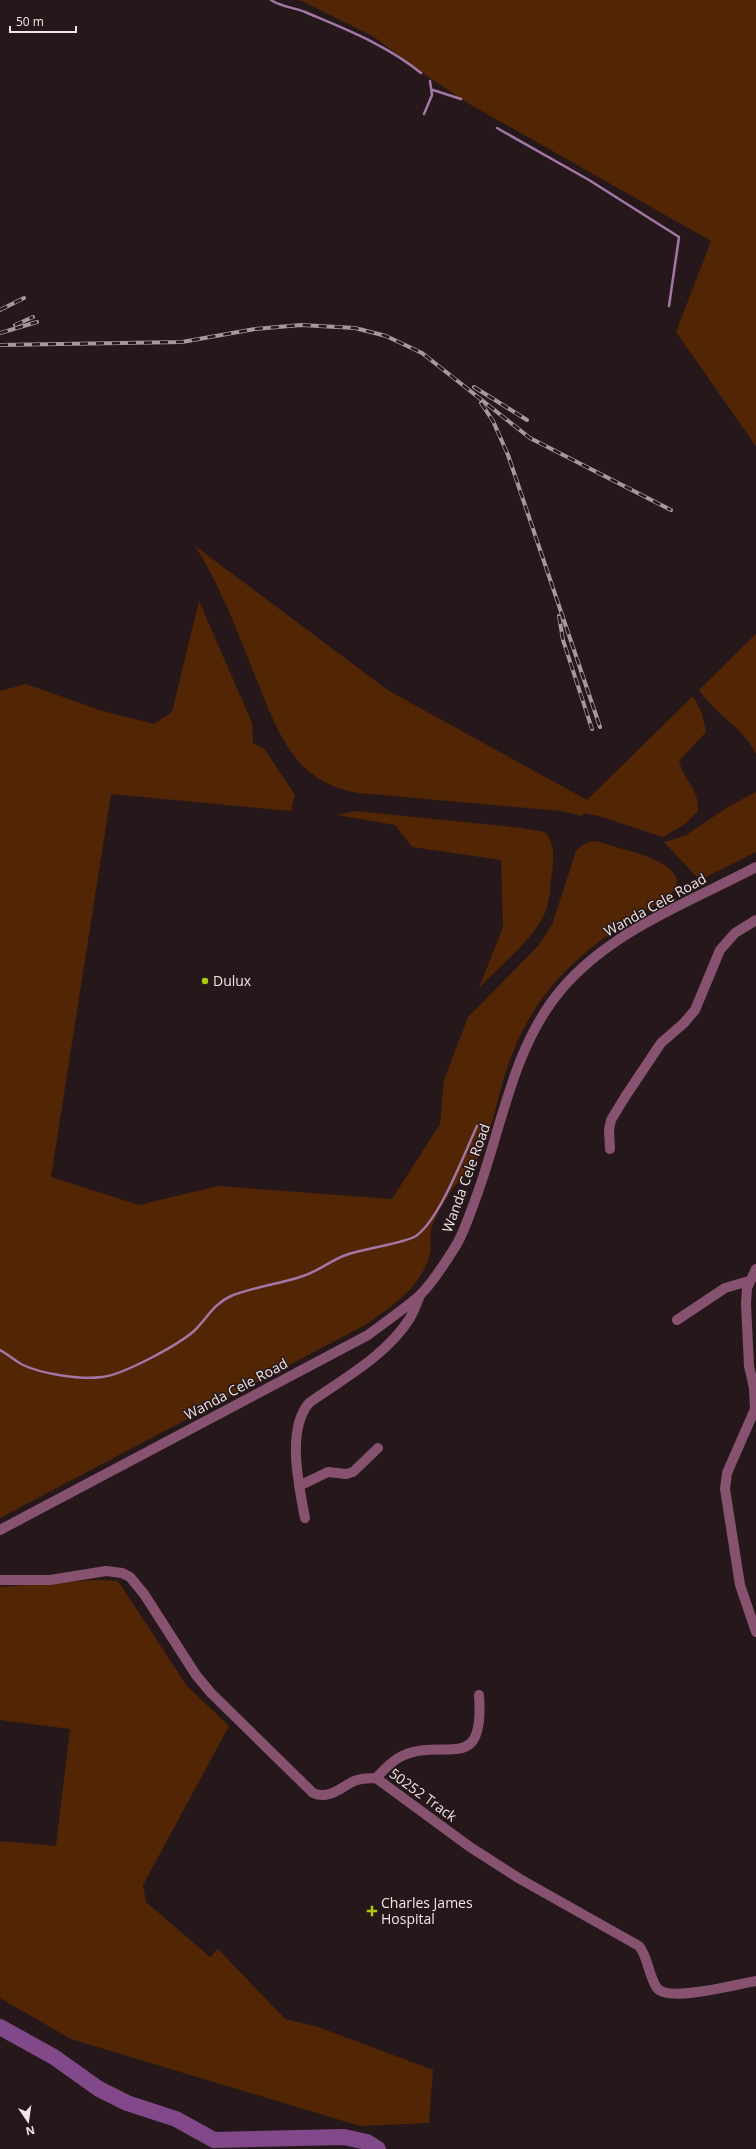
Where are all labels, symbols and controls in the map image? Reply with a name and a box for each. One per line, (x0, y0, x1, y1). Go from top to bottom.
scale bar (10, 8, 76, 34)
text: 50 m (16, 13, 44, 30)
street label: Wanda Cele Road (600, 869, 709, 941)
place label: Dulux (213, 971, 252, 990)
marker: Dulux (200, 976, 210, 986)
street label: Wanda Cele Road (437, 1121, 494, 1235)
street label: Wanda Cele Road (181, 1353, 291, 1424)
street label: 50252 Track (386, 1764, 461, 1826)
place label: Charles James Hospital (381, 1893, 473, 1928)
marker: Charles James Hospital (366, 1905, 378, 1917)
north arrow (8, 2101, 48, 2141)
text: N (24, 2123, 36, 2140)

